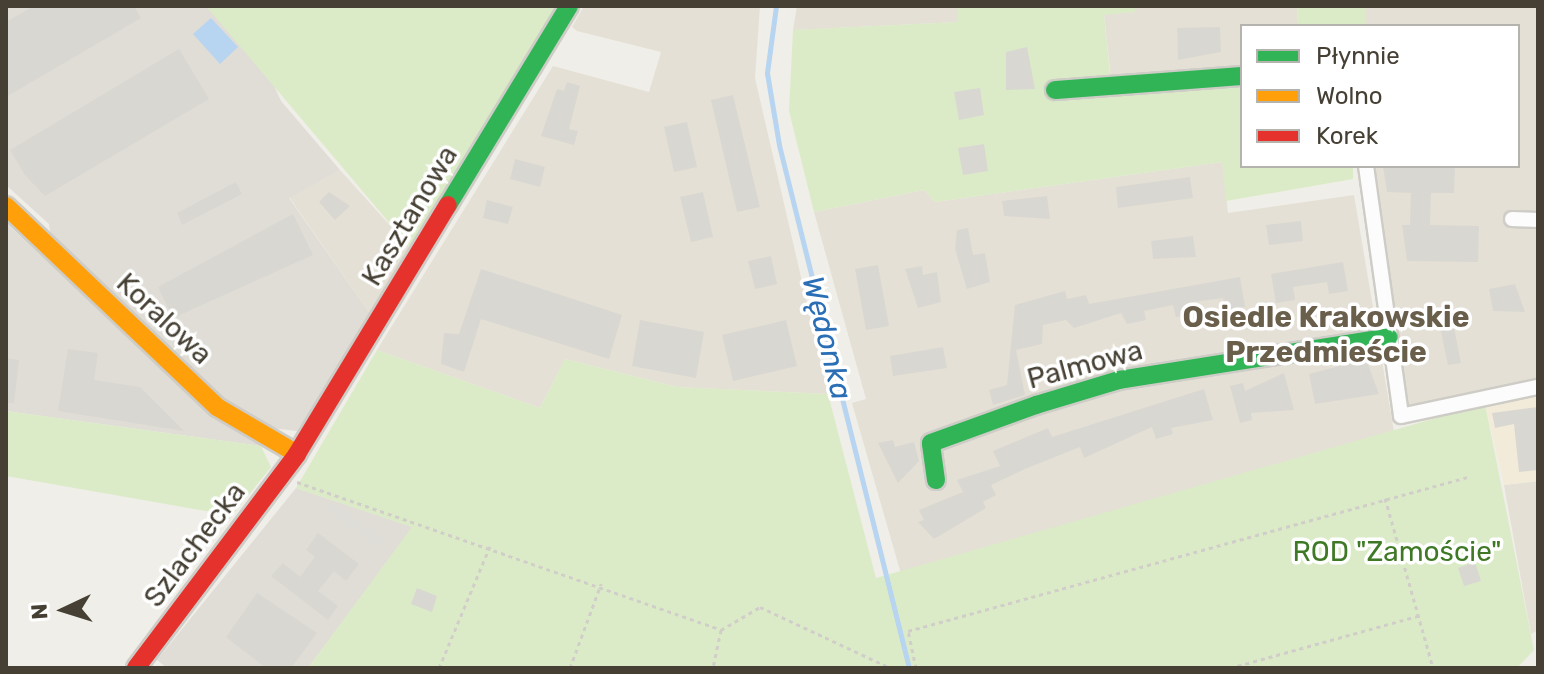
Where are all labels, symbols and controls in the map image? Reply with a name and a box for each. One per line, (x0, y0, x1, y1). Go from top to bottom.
legend (1240, 24, 1520, 168)
text: Płynnie (1316, 42, 1400, 70)
text: Wolno (1316, 82, 1383, 110)
text: Korek (1316, 122, 1378, 150)
street label: Kasztanowa (355, 140, 465, 292)
street label: Koralowa (109, 267, 219, 371)
water label: Wędonka (794, 272, 860, 404)
district label: Osiedle Krakowskie Przedmieście (1182, 299, 1470, 370)
street label: Palmowa (1024, 333, 1146, 397)
street label: Szlachecka (137, 476, 253, 614)
park label: ROD "Zamoście" (1293, 535, 1501, 569)
north arrow (24, 570, 104, 650)
text: N (26, 603, 54, 621)

